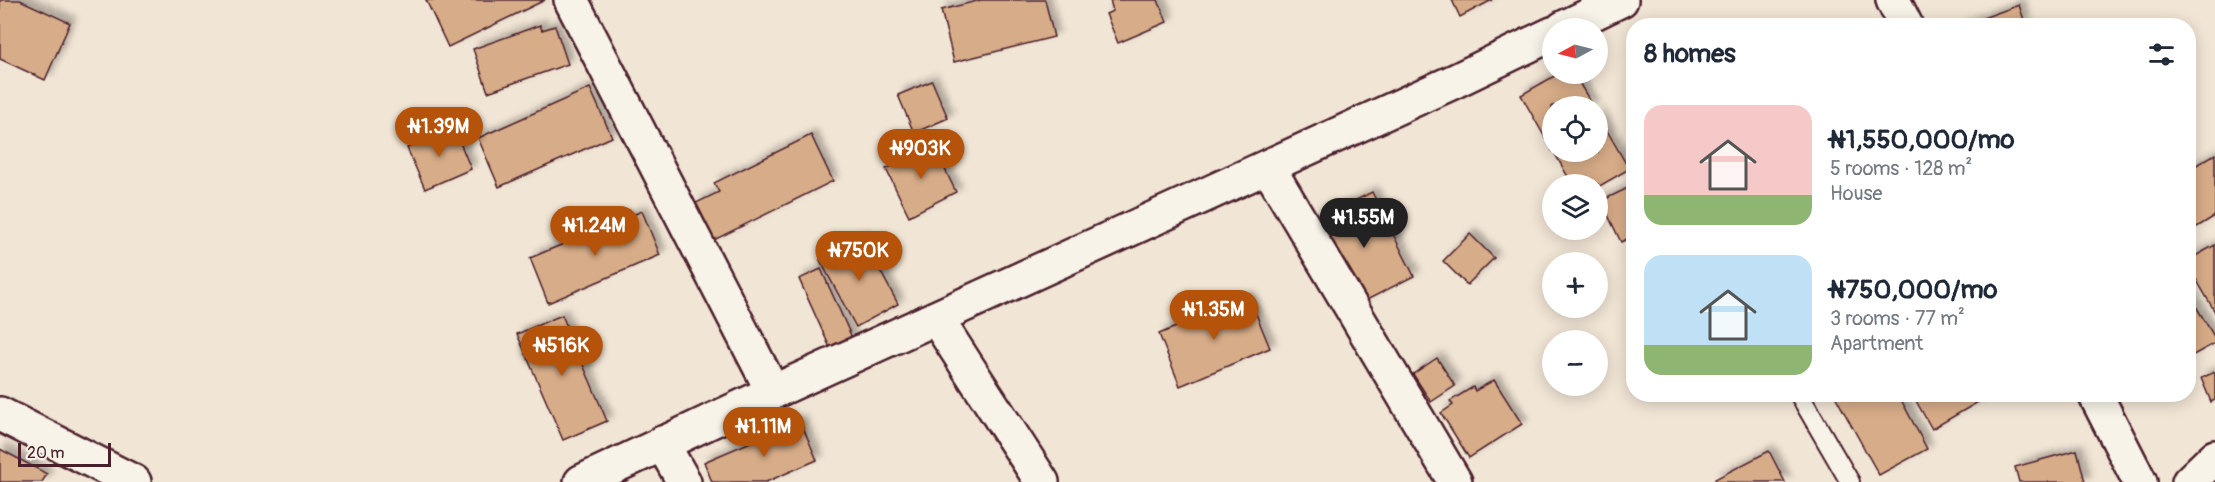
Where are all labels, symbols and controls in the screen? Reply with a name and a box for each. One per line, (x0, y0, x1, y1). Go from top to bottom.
north arrow (1542, 18, 1608, 84)
map controls (1542, 18, 1608, 396)
text: 8 homes (1644, 38, 1736, 70)
icon: filters (2145, 38, 2178, 71)
button: locate (1542, 96, 1608, 162)
pin: ₦1.39M (390, 107, 488, 158)
text: ₦1.39M (409, 114, 469, 139)
text: ₦1,550,000/mo (1830, 124, 2015, 156)
pin: ₦903K (879, 129, 963, 180)
icon: home (1692, 129, 1764, 201)
text: ₦903K (891, 136, 951, 161)
text: 5 rooms · 128 m² (1830, 156, 1972, 181)
button: layers (1542, 174, 1608, 240)
text: House (1830, 181, 1882, 206)
pin: ₦1.55M (1315, 198, 1413, 249)
text: ₦1.55M (1334, 205, 1394, 230)
pin: ₦1.24M (546, 206, 644, 257)
text: ₦1.24M (564, 213, 626, 238)
pin: ₦750K (817, 231, 901, 282)
text: ₦750K (829, 238, 889, 263)
button: + (1542, 252, 1608, 318)
text: ₦750,000/mo (1830, 274, 1997, 306)
icon: home (1692, 279, 1764, 351)
pin: ₦1.35M (1165, 290, 1263, 341)
text: ₦1.35M (1184, 297, 1244, 322)
text: 3 rooms · 77 m² (1830, 306, 1965, 331)
pin: ₦516K (520, 326, 604, 377)
button: − (1542, 330, 1608, 396)
text: Apartment (1830, 331, 1923, 356)
text: ₦516K (535, 333, 589, 358)
pin: ₦1.11M (715, 407, 813, 458)
text: ₦1.11M (737, 414, 791, 439)
scale bar (18, 440, 111, 468)
text: 20 m (27, 443, 65, 463)

